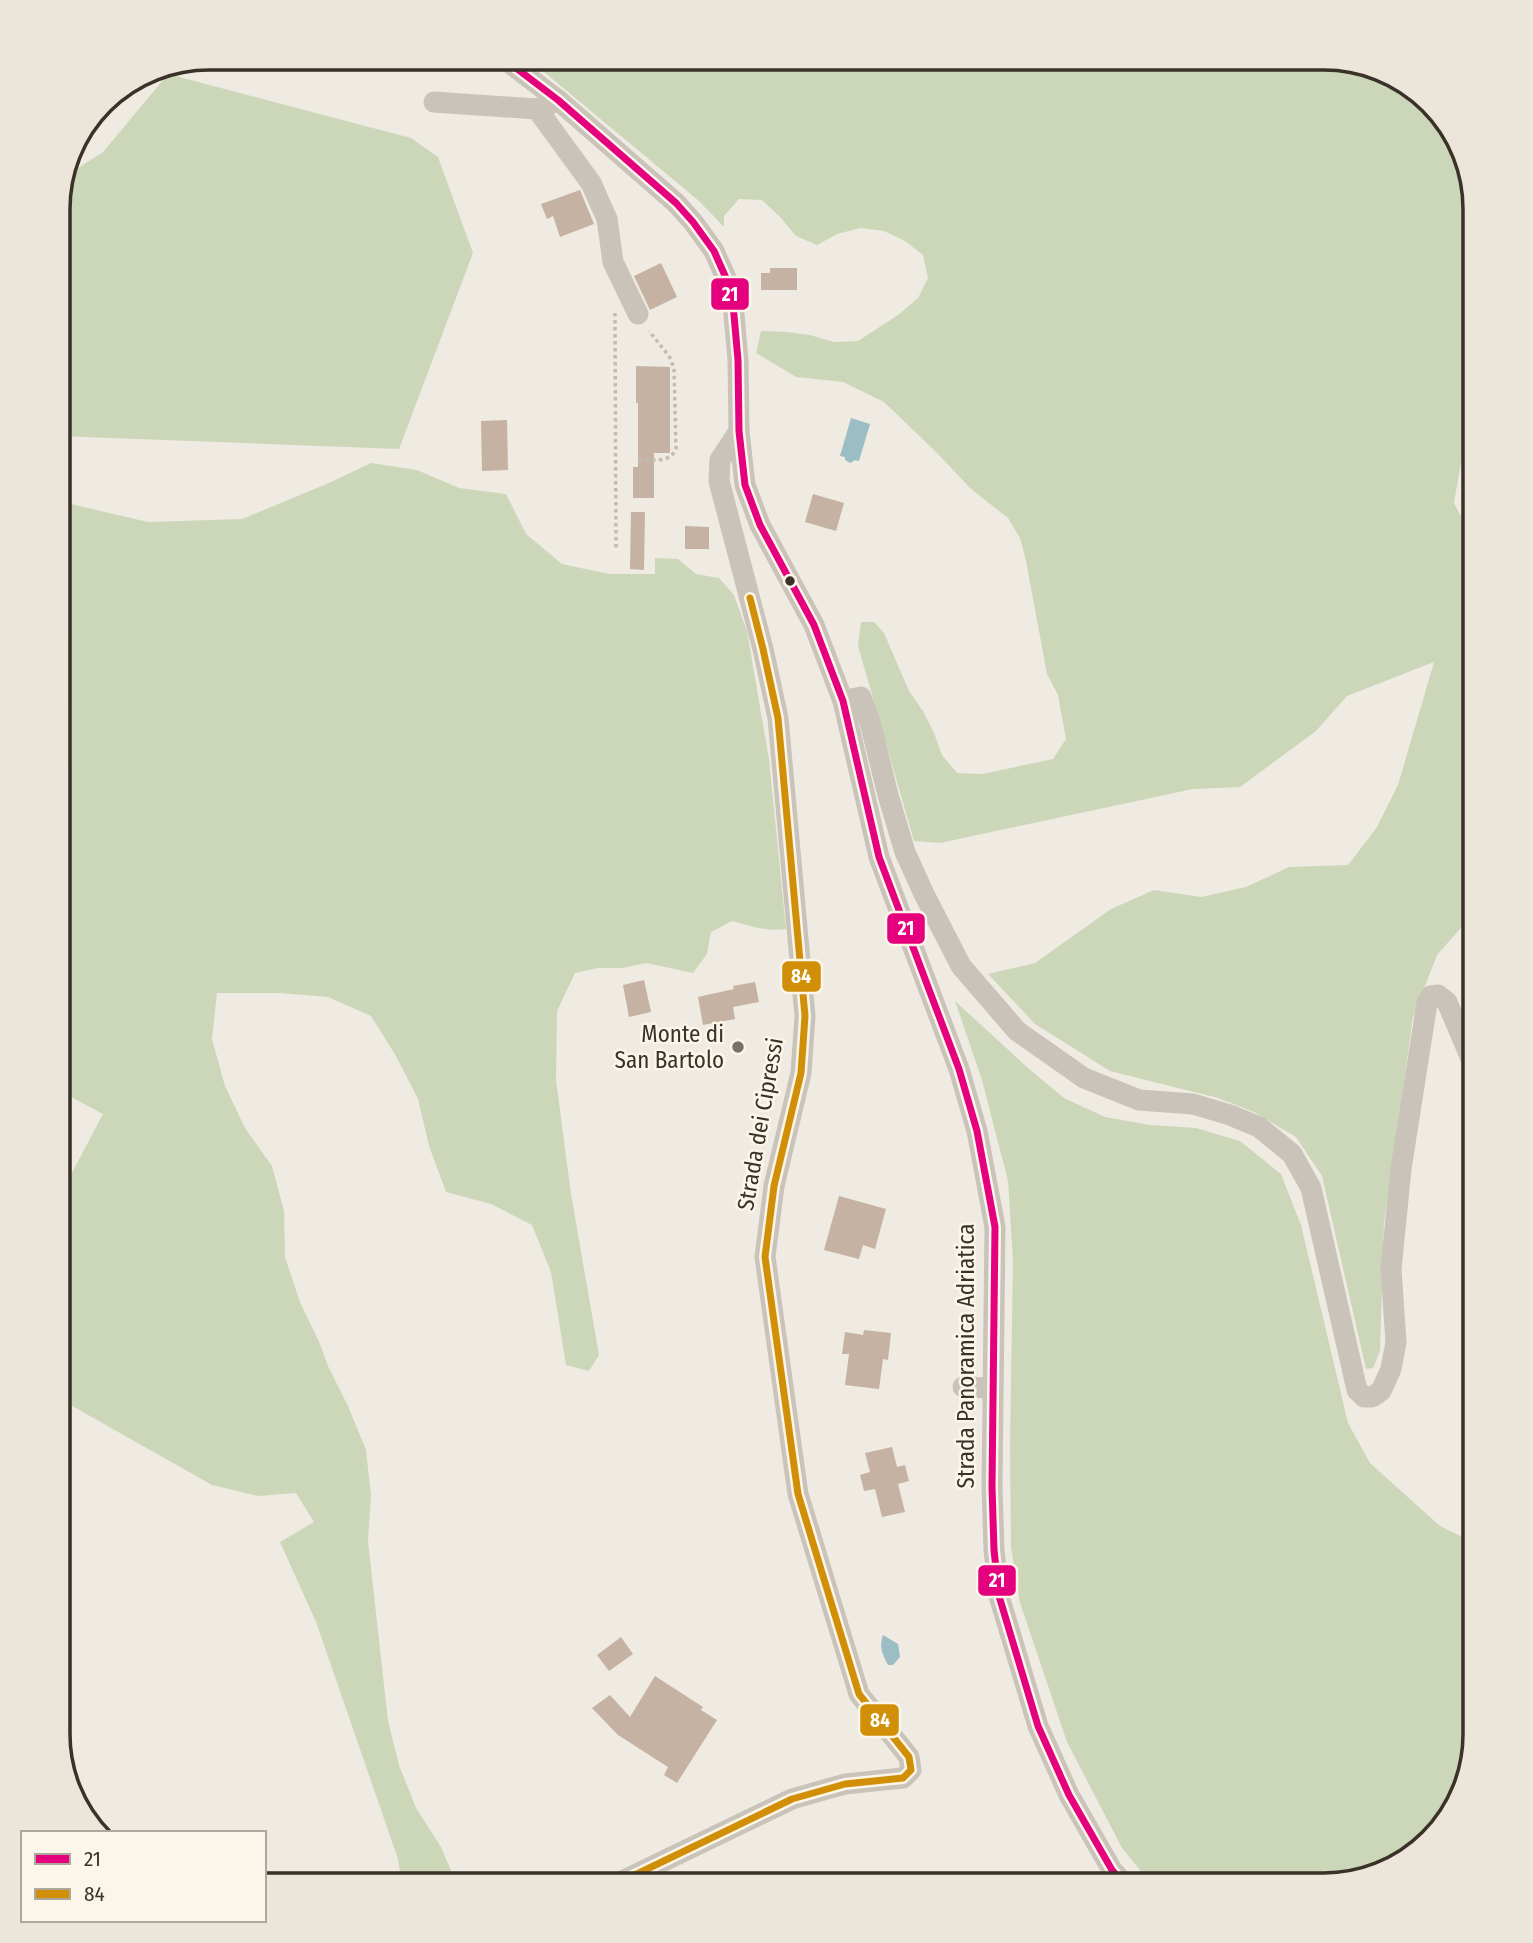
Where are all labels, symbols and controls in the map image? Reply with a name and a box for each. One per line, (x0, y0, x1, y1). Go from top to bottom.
line badge: 21 (710, 277, 750, 311)
text: 21 (721, 283, 738, 306)
unlabelled marker (783, 574, 797, 588)
line badge: 21 (886, 912, 926, 945)
text: 21 (897, 917, 914, 940)
line badge: 84 (781, 960, 822, 993)
text: 84 (791, 965, 811, 988)
place label: Monte di San Bartolo (615, 1020, 724, 1074)
street label: Strada dei Cipressi (731, 1035, 789, 1213)
marker: Monte di San Bartolo (730, 1039, 746, 1055)
street label: Strada Panoramica Adriatica (952, 1224, 980, 1488)
line badge: 21 (977, 1564, 1017, 1597)
text: 21 (988, 1569, 1005, 1592)
line badge: 84 (859, 1703, 900, 1737)
text: 84 (870, 1709, 890, 1732)
legend (21, 1831, 266, 1922)
text: 21 (84, 1846, 101, 1872)
text: 84 (84, 1881, 105, 1907)

